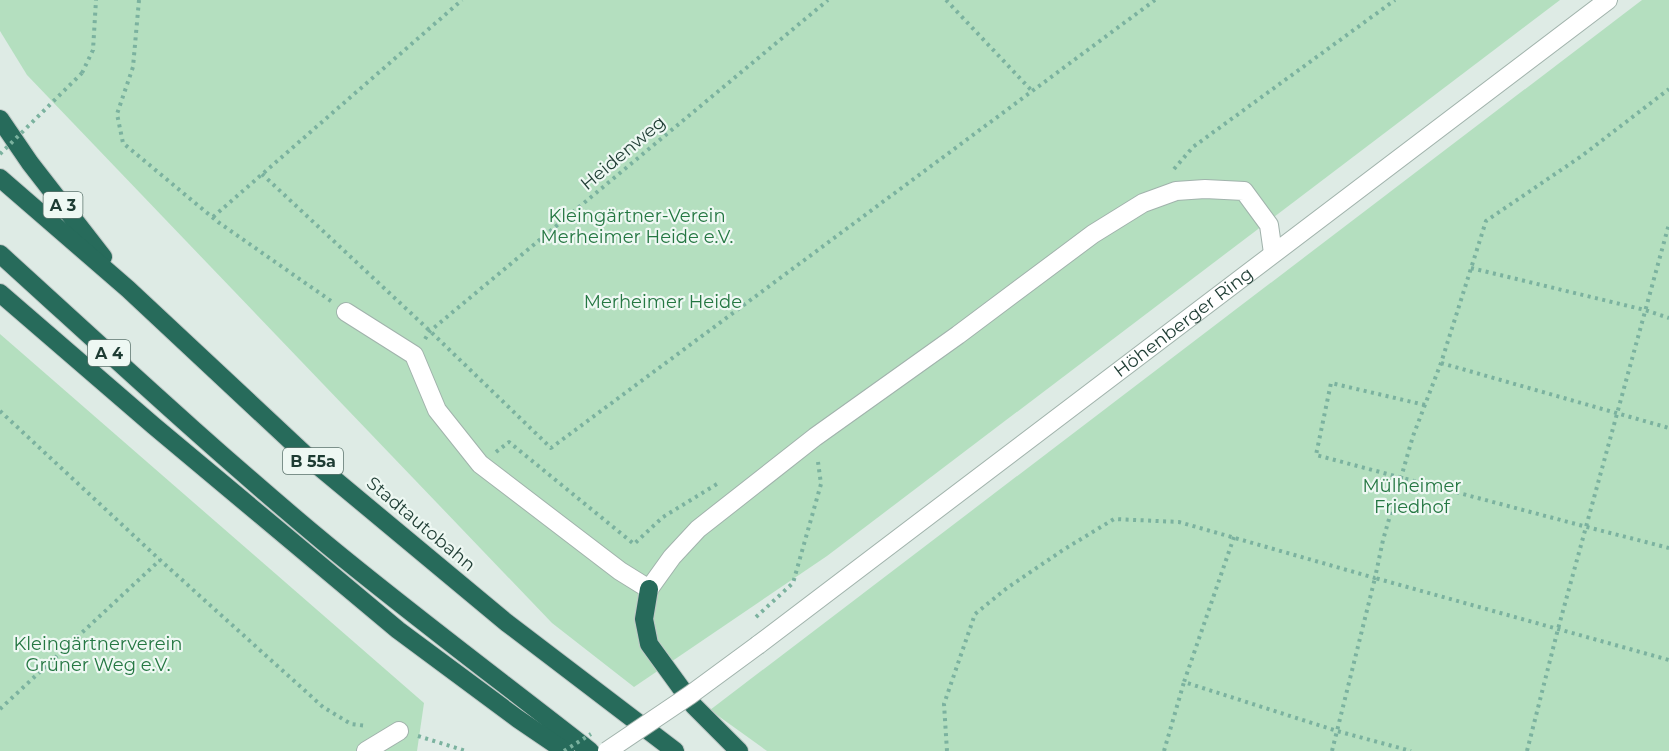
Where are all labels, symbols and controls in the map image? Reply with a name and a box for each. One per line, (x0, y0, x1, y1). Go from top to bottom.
street label: Heidenweg (576, 111, 670, 195)
road number: A 3 (44, 192, 82, 218)
park label: Kleingärtner-Verein Merheimer Heide e.V. (541, 205, 733, 248)
street label: Höhenberger Ring (1110, 262, 1257, 382)
park label: Merheimer Heide (584, 291, 742, 313)
road number: A 4 (88, 340, 130, 366)
road number: B 55a (283, 448, 343, 474)
street label: Stadtautobahn (362, 472, 480, 576)
park label: Mülheimer Friedhof (1362, 475, 1462, 518)
park label: Kleingärtnerverein Grüner Weg e.V. (13, 633, 183, 676)

